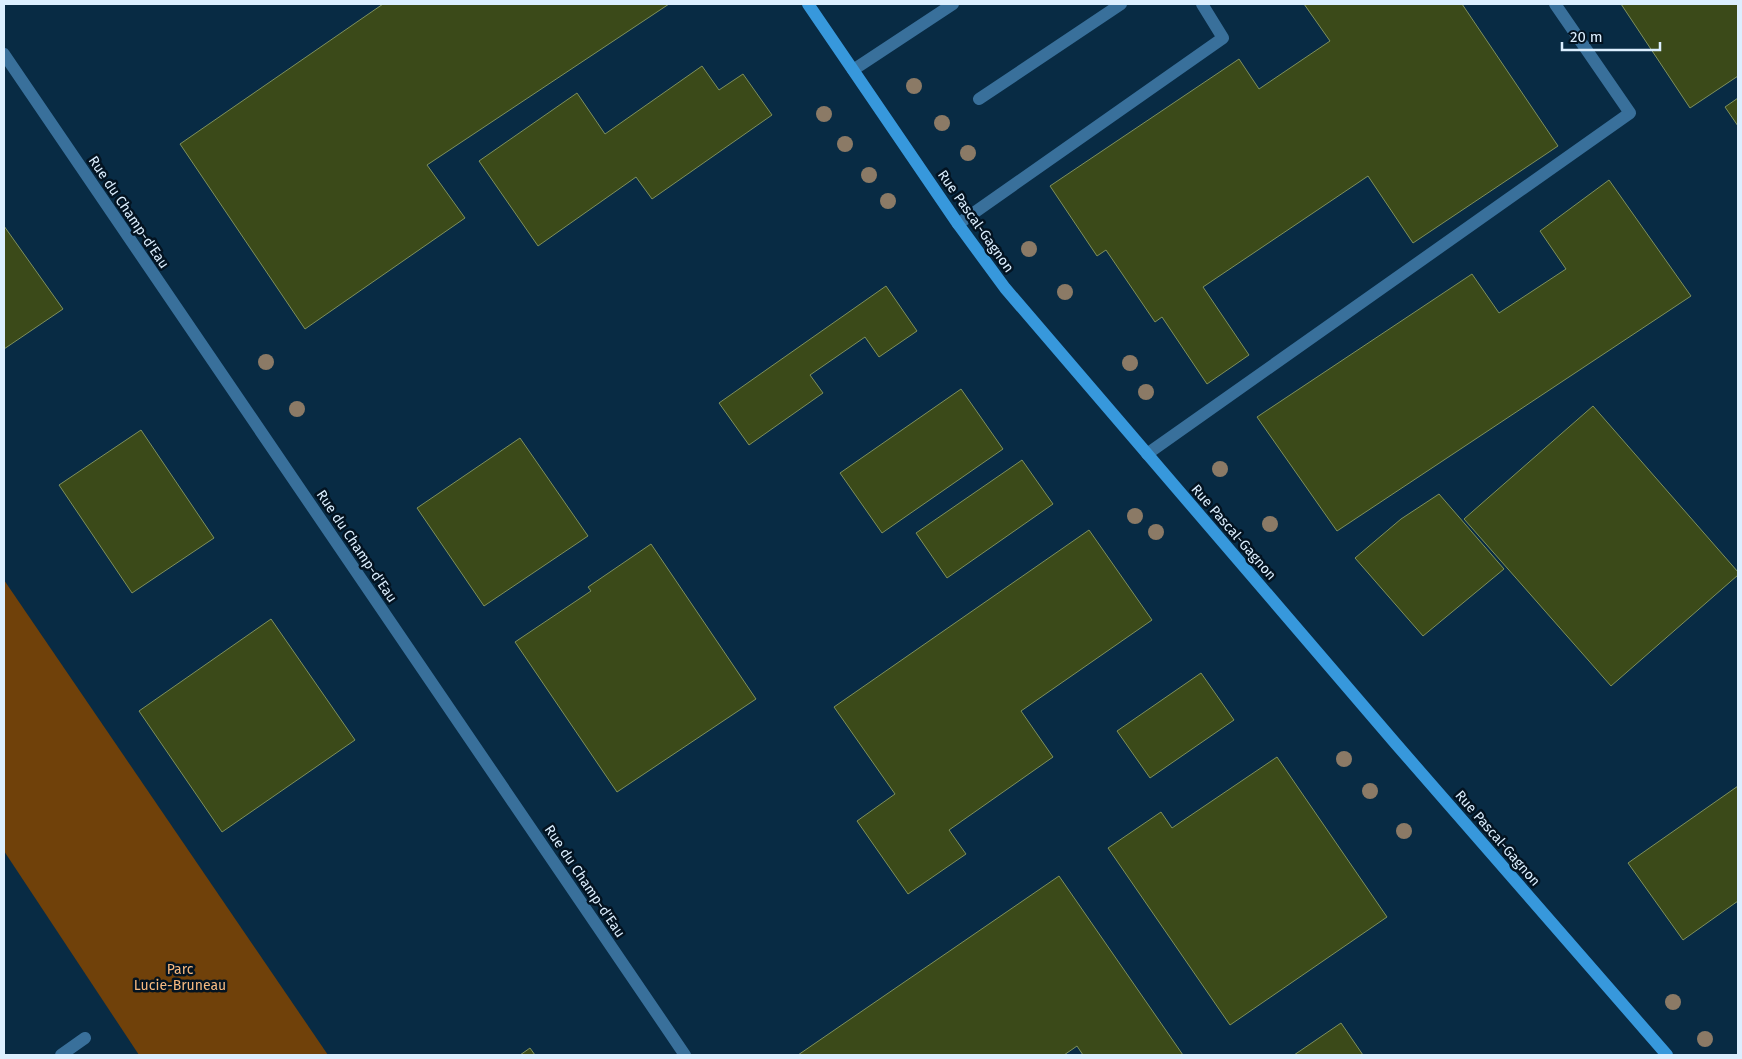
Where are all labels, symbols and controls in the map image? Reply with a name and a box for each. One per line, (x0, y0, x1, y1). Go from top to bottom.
scale bar (1562, 20, 1660, 52)
text: 20 m (1570, 28, 1603, 46)
street label: Rue du Champ-d'Eau (85, 153, 173, 272)
street label: Rue Pascal-Gagnon (934, 167, 1017, 276)
street label: Rue Pascal-Gagnon (1187, 481, 1280, 584)
street label: Rue du Champ-d'Eau (313, 487, 401, 606)
street label: Rue Pascal-Gagnon (1451, 787, 1544, 890)
street label: Rue du Champ-d'Eau (541, 822, 629, 941)
park label: Parc Lucie-Bruneau (134, 961, 226, 994)

